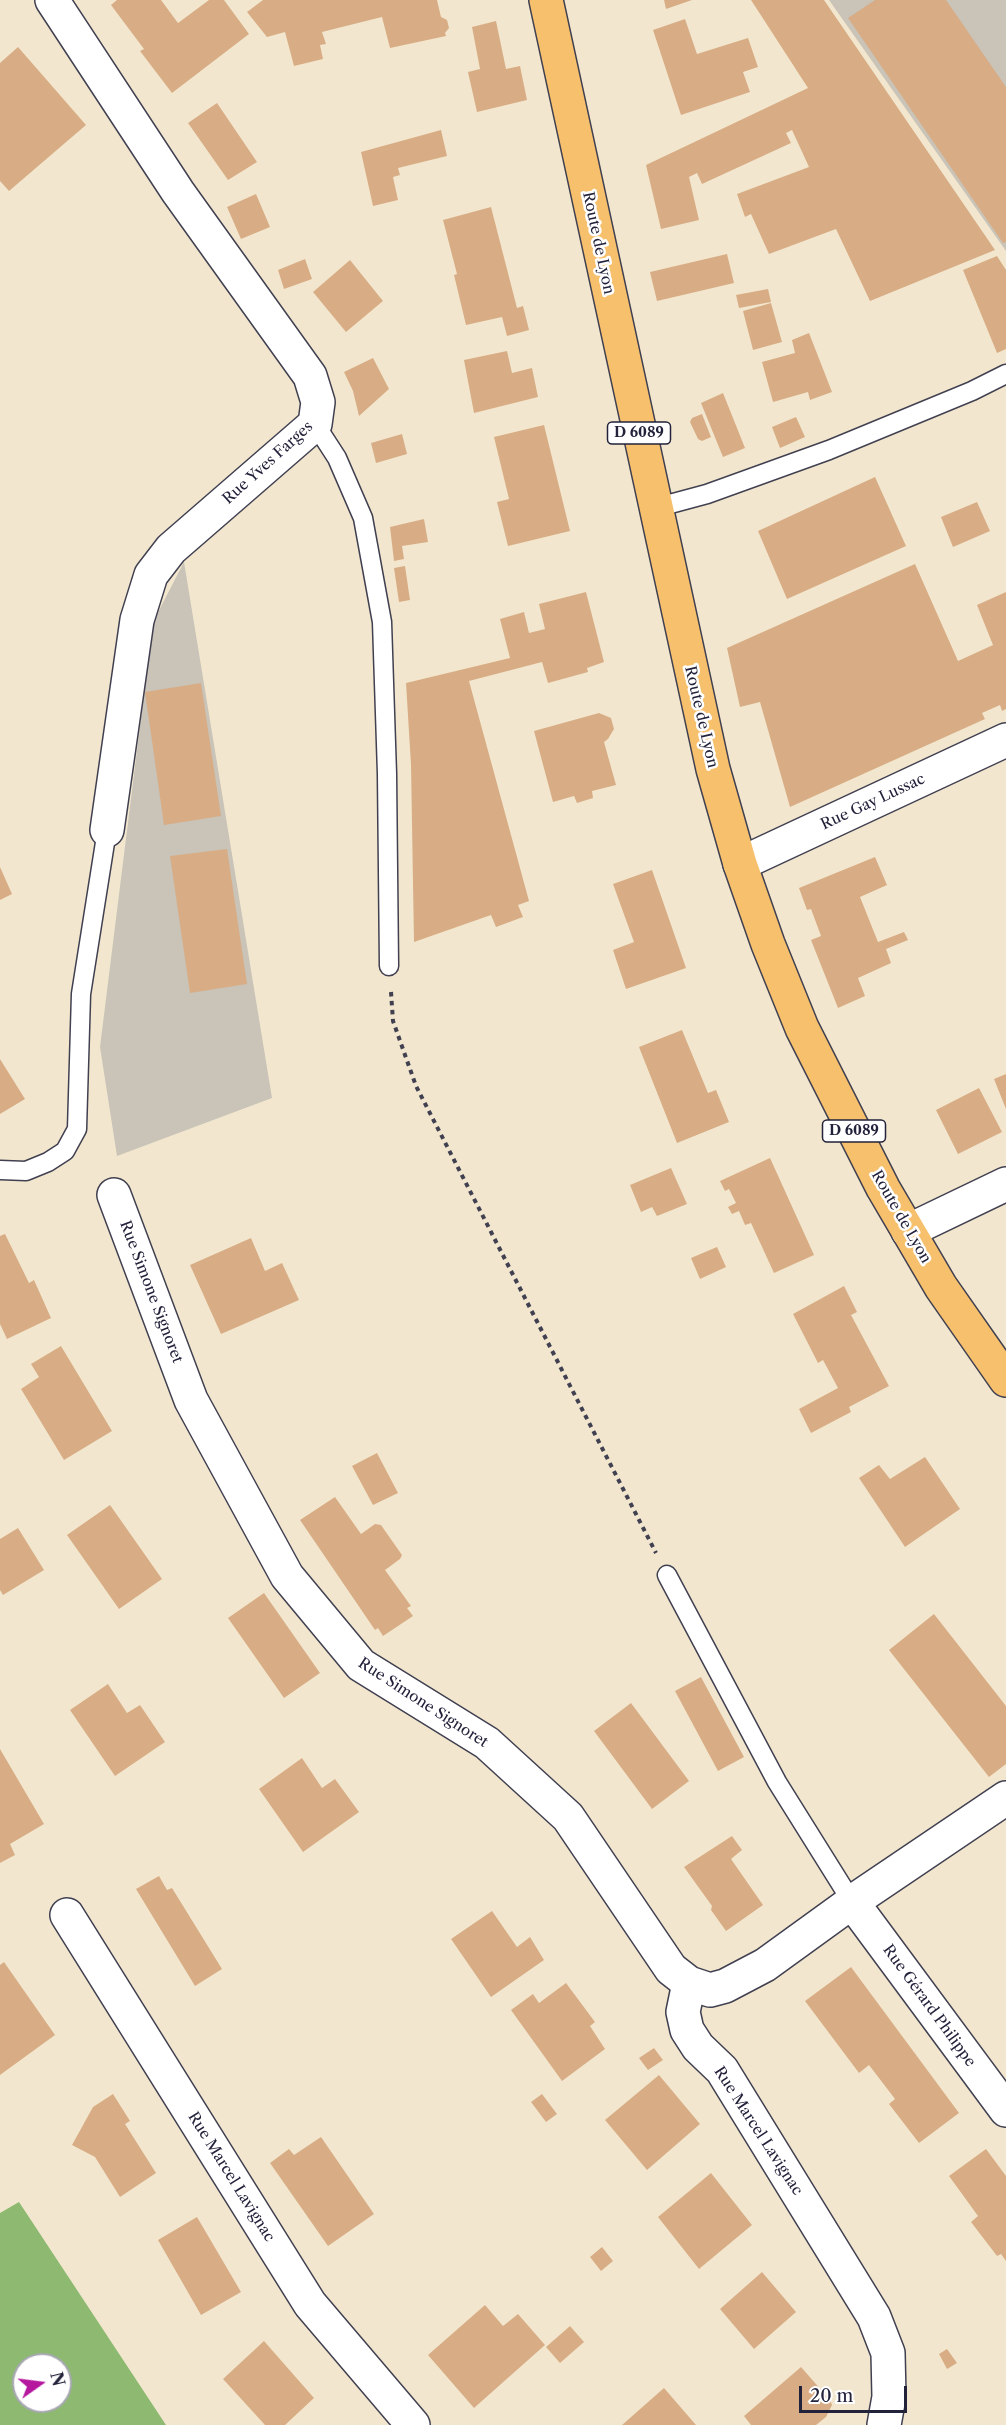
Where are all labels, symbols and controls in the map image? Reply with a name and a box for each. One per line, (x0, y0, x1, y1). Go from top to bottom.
street label: Route de Lyon (578, 190, 618, 296)
street label: Rue Yves Farges (219, 418, 317, 508)
road number: D 6089 (608, 422, 670, 444)
street label: Route de Lyon (681, 664, 721, 770)
street label: Rue Gay Lussac (818, 770, 928, 834)
road number: D 6089 (822, 1120, 886, 1142)
street label: Route de Lyon (867, 1167, 935, 1267)
street label: Rue Simone Signoret (116, 1218, 186, 1366)
street label: Rue Simone Signoret (355, 1654, 491, 1752)
street label: Rue Gérard Philippe (879, 1942, 979, 2070)
street label: Rue Marcel Lavignac (710, 2063, 806, 2199)
street label: Rue Marcel Lavignac (184, 2109, 278, 2245)
north arrow (12, 2353, 72, 2413)
text: N (46, 2370, 69, 2388)
scale bar (802, 2374, 910, 2412)
text: 20 m (810, 2385, 853, 2407)

